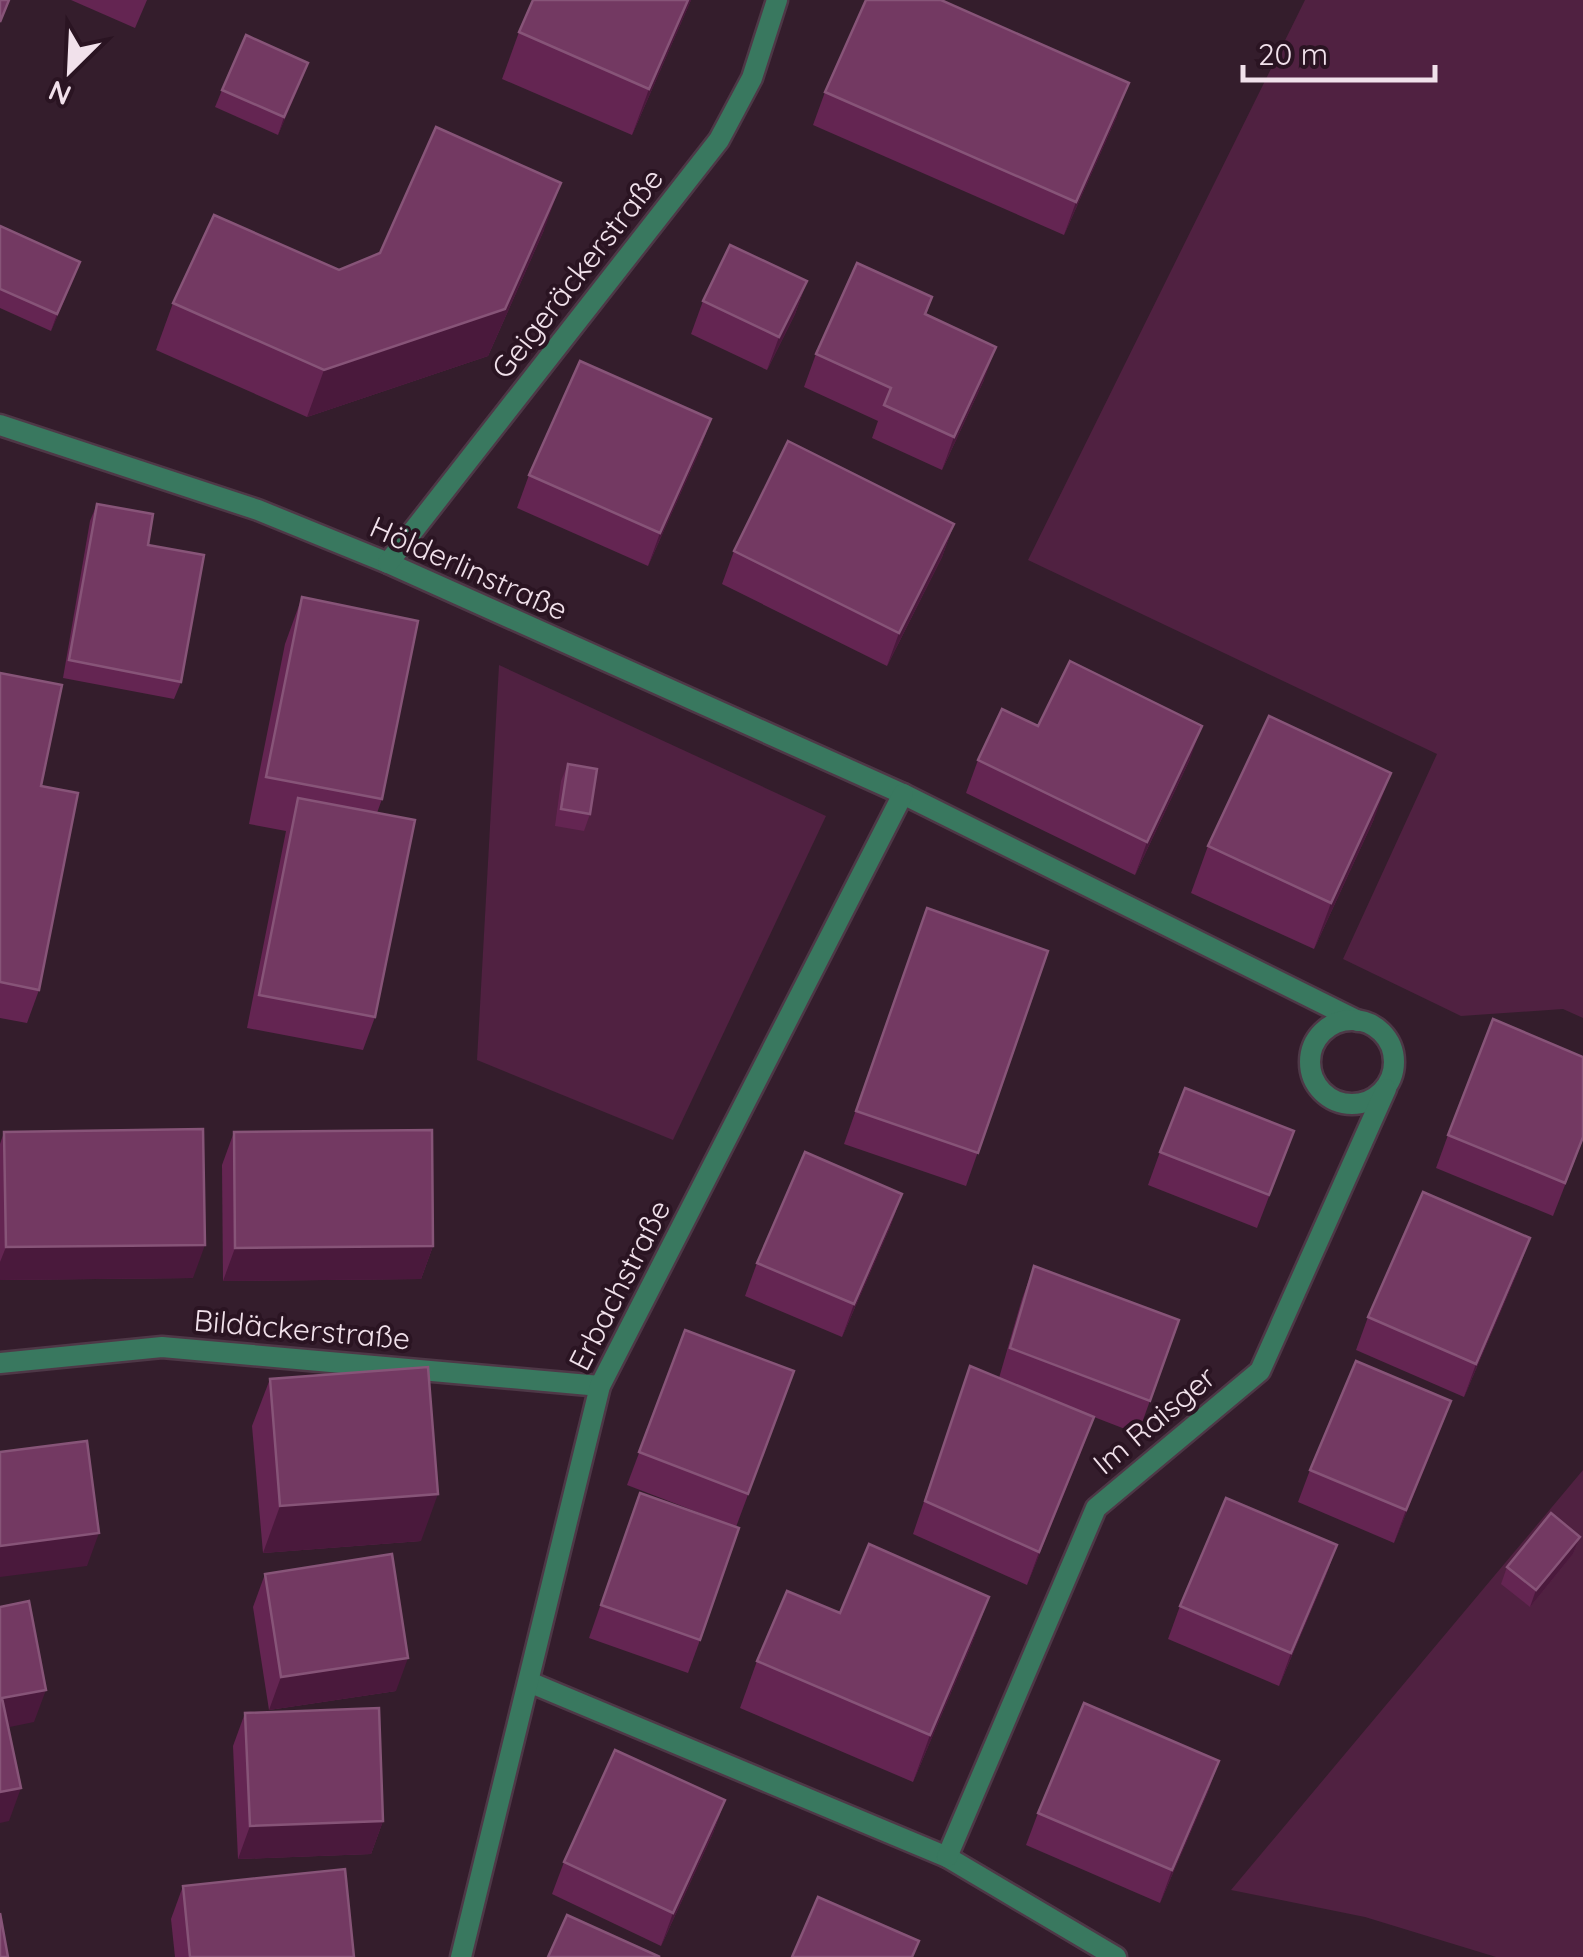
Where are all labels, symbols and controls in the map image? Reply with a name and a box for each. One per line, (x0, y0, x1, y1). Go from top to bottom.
north arrow (20, 20, 120, 120)
scale bar (1243, 20, 1436, 82)
text: 20 m (1258, 35, 1328, 73)
text: N (43, 73, 76, 113)
street label: Geigeräckerstraße (483, 160, 671, 386)
street label: Hölderlinstraße (364, 507, 574, 629)
street label: Erbachstraße (560, 1193, 678, 1377)
street label: Bildäckerstraße (192, 1301, 412, 1357)
street label: Im Raisger (1085, 1357, 1223, 1482)

